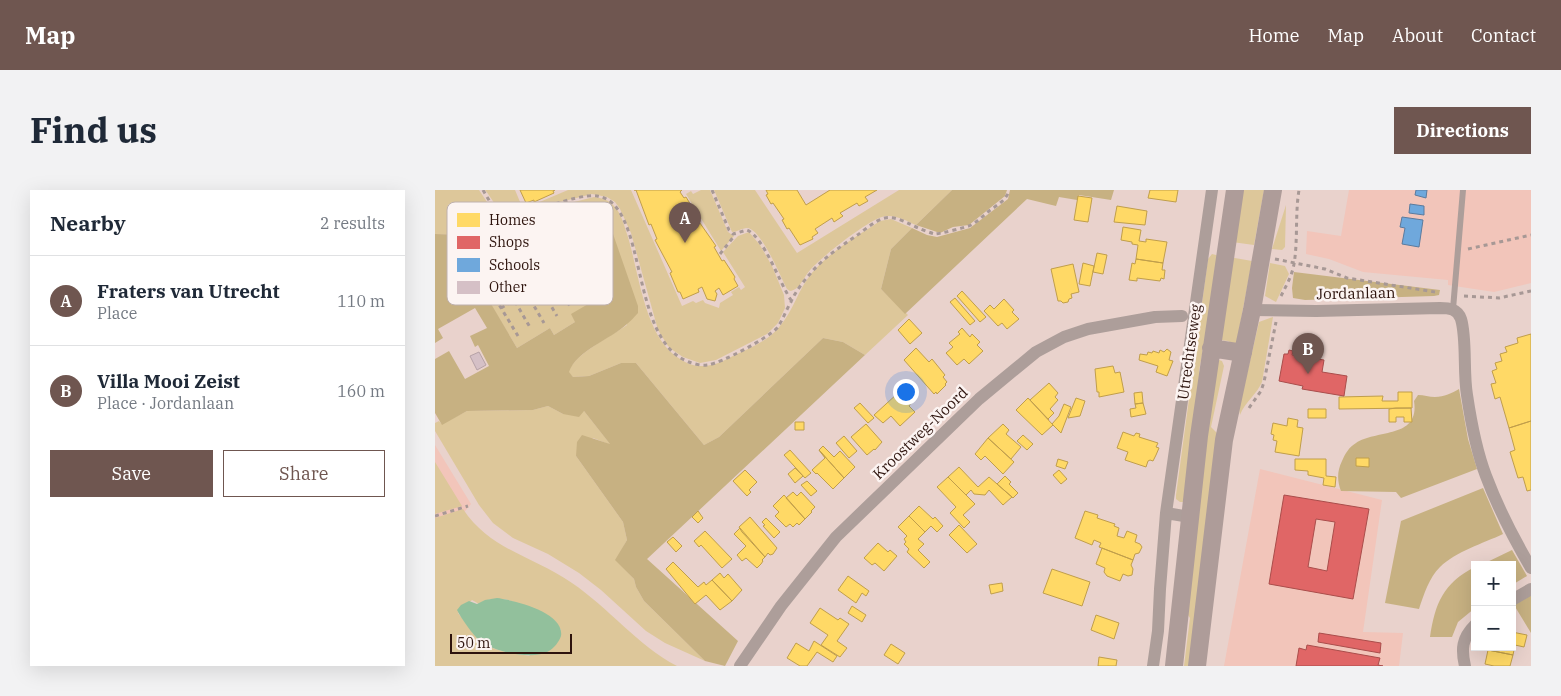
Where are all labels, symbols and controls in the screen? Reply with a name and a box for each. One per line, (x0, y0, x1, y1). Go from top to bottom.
text: Map (25, 19, 75, 51)
text: Home (1248, 24, 1300, 47)
text: Map (1328, 24, 1364, 47)
text: About (1392, 24, 1443, 47)
text: Contact (1471, 24, 1536, 47)
text: Find us (30, 107, 157, 153)
button: Directions (1394, 107, 1531, 154)
legend (447, 202, 613, 305)
pin: A (669, 202, 701, 243)
text: Nearby (50, 209, 126, 237)
text: Homes (489, 211, 536, 229)
text: 2 results (320, 213, 385, 233)
text: Shops (489, 233, 529, 251)
text: Schools (489, 256, 540, 274)
text: Other (489, 278, 527, 296)
text: Fraters van Utrecht (97, 279, 280, 303)
street label: Jordanlaan (1316, 283, 1396, 303)
text: A (60, 291, 72, 311)
text: 110 m (337, 291, 385, 311)
text: Place (97, 303, 137, 323)
street label: Utrechtseweg (1173, 303, 1205, 401)
pin: B (1292, 333, 1324, 374)
text: Villa Mooi Zeist (97, 369, 240, 393)
your location (893, 379, 919, 405)
text: B (60, 381, 72, 401)
text: 160 m (337, 381, 385, 401)
street label: Kroostweg-Noord (869, 383, 971, 483)
text: Place · Jordanlaan (97, 393, 234, 413)
button: Save (50, 450, 213, 497)
button: Share (223, 450, 385, 497)
map controls (1471, 561, 1516, 651)
button: + (1471, 561, 1516, 606)
button: − (1471, 606, 1516, 651)
scale bar (450, 631, 573, 654)
text: 50 m (457, 634, 490, 652)

